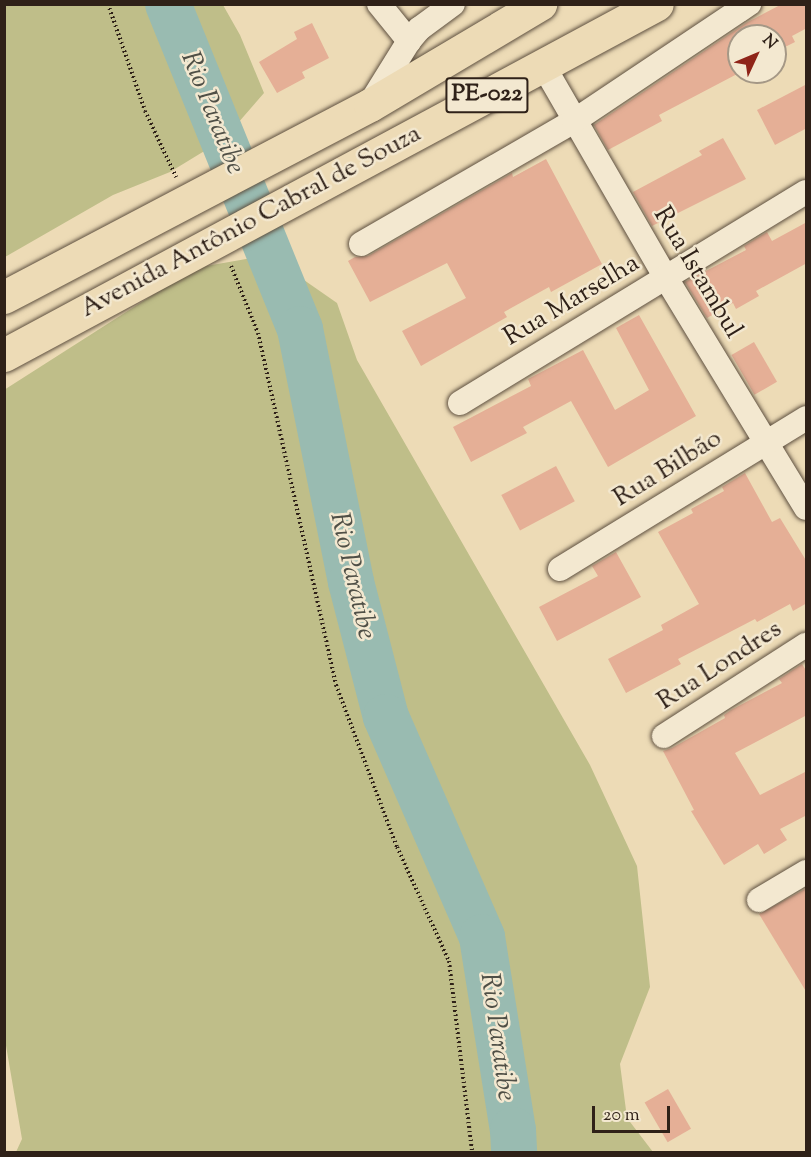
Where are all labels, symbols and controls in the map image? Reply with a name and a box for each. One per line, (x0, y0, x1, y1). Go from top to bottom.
north arrow (727, 24, 787, 84)
text: N (756, 30, 782, 55)
water label: Rio Paratibe (173, 47, 251, 179)
road number: PE-022 (445, 74, 529, 116)
street label: Avenida Antônio Cabral de Souza (76, 119, 426, 325)
street label: Rua Istambul (646, 202, 748, 344)
street label: Rua Marselha (499, 248, 645, 354)
street label: Rua Bilbão (608, 424, 728, 514)
water label: Rio Paratibe (322, 509, 382, 643)
street label: Rua Londres (652, 614, 788, 718)
water label: Rio Paratibe (472, 971, 522, 1103)
scale bar (595, 1094, 673, 1132)
text: 20 m (603, 1103, 640, 1129)

